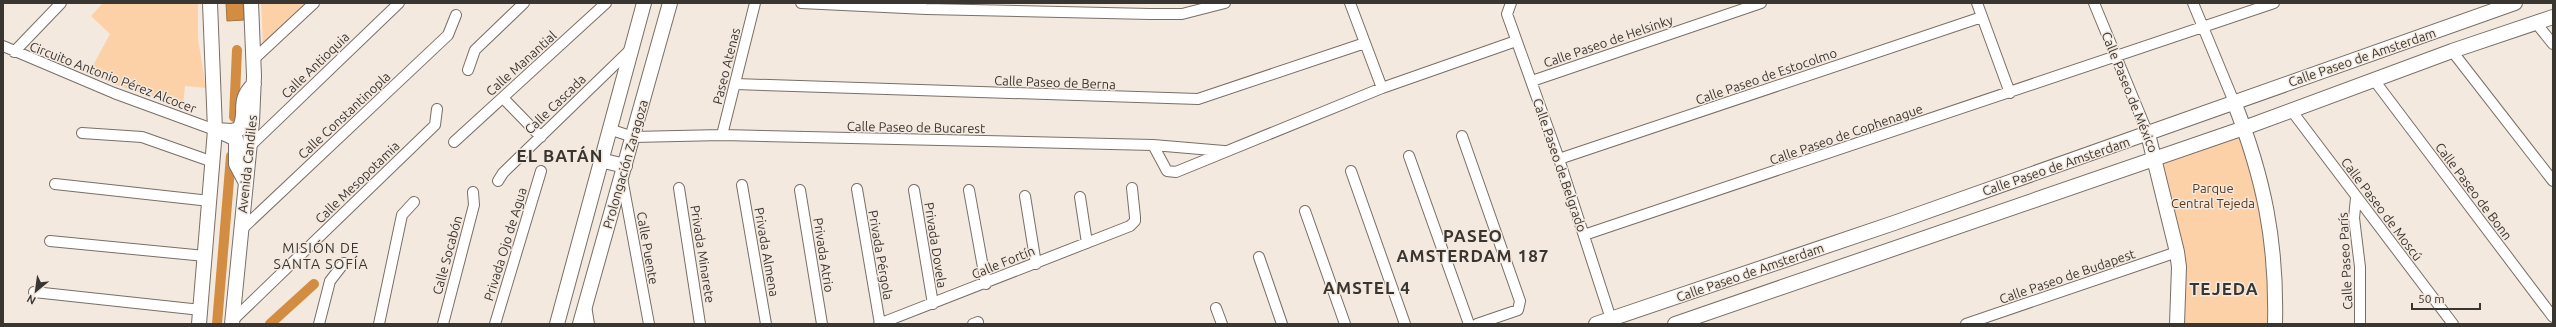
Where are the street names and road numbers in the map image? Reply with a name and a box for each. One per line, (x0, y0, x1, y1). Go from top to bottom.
street label: Calle Paseo de Helsinky (1541, 12, 1675, 70)
street label: Calle Paseo de Amsterdam (2286, 25, 2438, 89)
street label: Paseo Atenas (710, 26, 742, 106)
street label: Calle Manantial (483, 27, 559, 98)
street label: Calle Antioquia (278, 29, 352, 101)
street label: Calle Paseo de México (2099, 30, 2161, 154)
street label: Circuito Antonio Pérez Alcocer (28, 39, 198, 115)
street label: Calle Paseo de Estocolmo (1693, 45, 1839, 107)
street label: Calle Constantinopla (295, 69, 393, 161)
street label: Calle Cascada (522, 72, 588, 136)
street label: Calle Paseo de Berna (994, 73, 1116, 91)
street label: Calle Paseo de Belgrado (1531, 96, 1589, 234)
street label: Prolongación Zaragoza (600, 98, 650, 230)
street label: Calle Paseo de Cophenague (1768, 101, 1924, 167)
street label: Avenida Candiles (235, 114, 259, 214)
street label: Calle Paseo de Bucarest (847, 119, 985, 135)
street label: Calle Paseo de Amsterdam (1980, 134, 2132, 198)
street label: Calle Mesopotamia (312, 138, 402, 226)
street label: Calle Paseo de Bonn (2433, 140, 2515, 242)
street label: Calle Paseo de Moscú (2339, 155, 2425, 263)
street label: Privada Ojo de Agua (481, 186, 529, 302)
street label: Privada Dovela (922, 201, 950, 289)
street label: Privada Minarete (688, 204, 718, 304)
street label: Privada Almena (752, 206, 782, 298)
street label: Privada Pérgola (866, 209, 896, 301)
street label: Calle Puente (635, 211, 661, 285)
street label: Calle Paseo París (2335, 212, 2355, 310)
street label: Calle Socabón (430, 214, 464, 296)
street label: Privada Atrio (811, 217, 837, 293)
street label: Calle Paseo de Amsterdam (1674, 240, 1826, 304)
street label: Calle Fortín (969, 243, 1037, 281)
street label: Calle Paseo de Budapest (1997, 246, 2137, 306)

